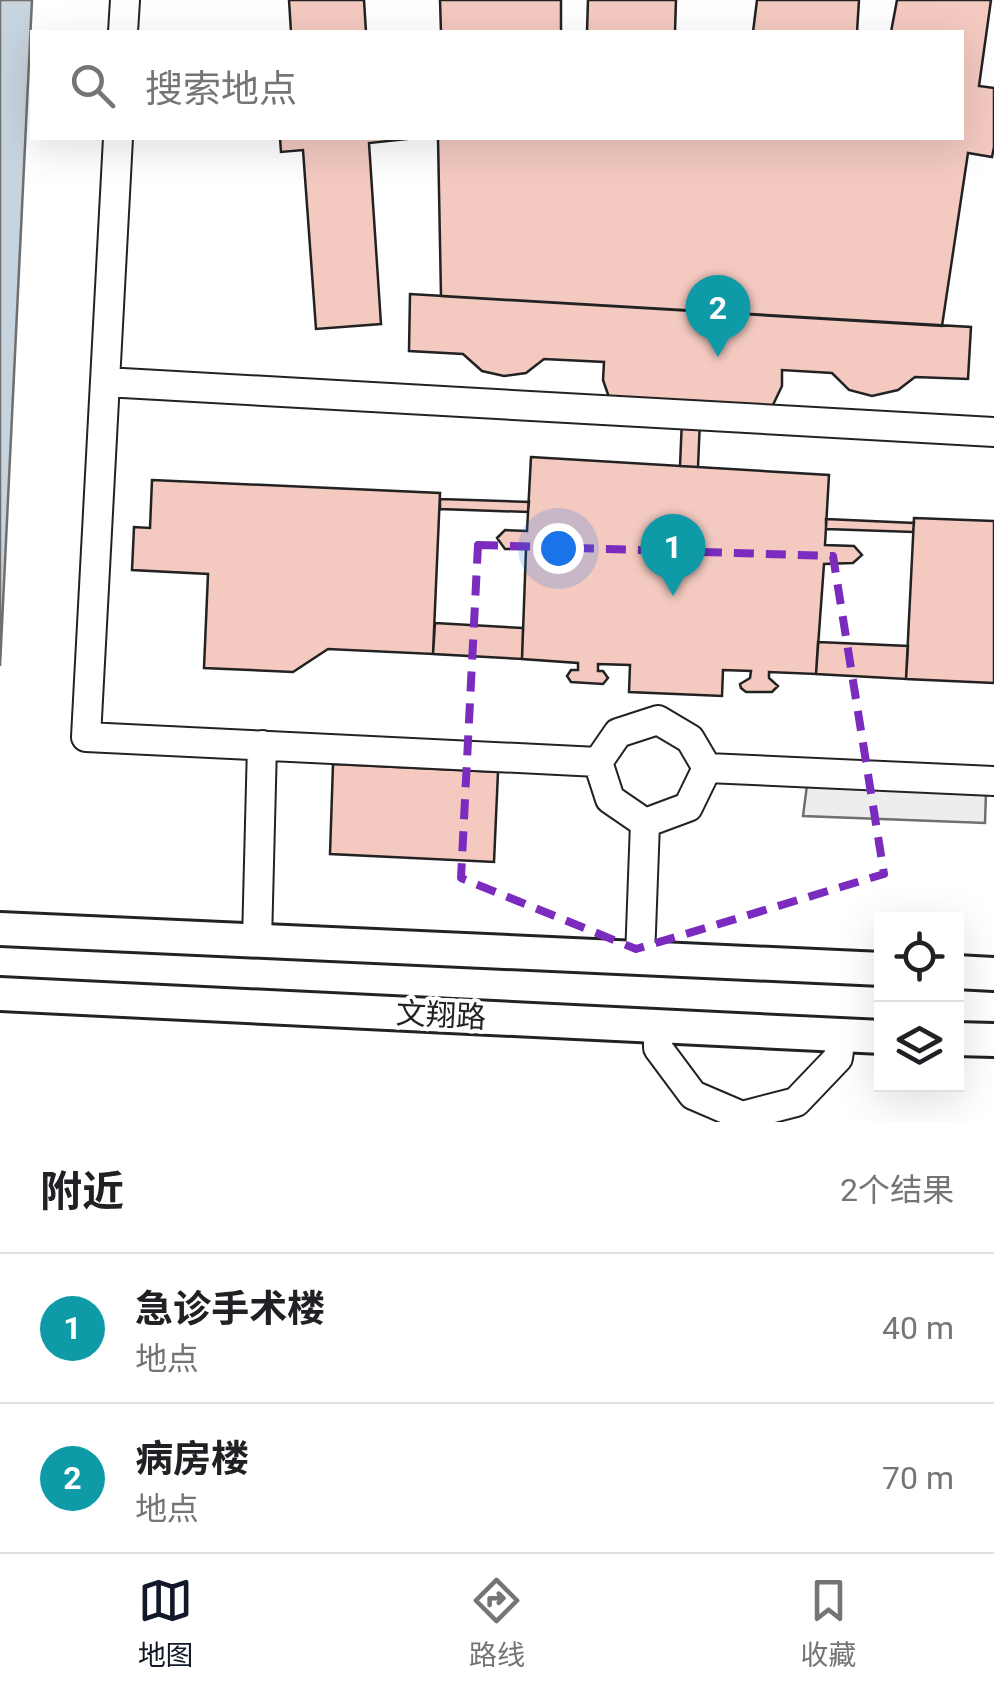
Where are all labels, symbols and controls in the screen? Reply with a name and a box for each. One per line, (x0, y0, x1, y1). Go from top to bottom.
search box (30, 30, 964, 140)
icon: search (65, 58, 120, 113)
text: 搜索地点 (145, 67, 297, 111)
pin: 2 (686, 274, 750, 357)
pin: 1 (640, 514, 706, 596)
your location (533, 523, 584, 574)
map controls (874, 912, 964, 1092)
button: locate (874, 912, 964, 1002)
street label: 文翔路 (395, 995, 487, 1035)
button: layers (874, 1002, 964, 1092)
text: 附近 (40, 1167, 124, 1216)
text: 2个结果 (840, 1171, 954, 1209)
text: 急诊手术楼 (135, 1287, 325, 1331)
text: 1 (63, 1309, 82, 1347)
text: 40 m (882, 1309, 954, 1347)
text: 地点 (135, 1340, 199, 1378)
text: 病房楼 (135, 1437, 249, 1481)
text: 2 (63, 1459, 82, 1497)
text: 70 m (882, 1459, 954, 1497)
text: 地点 (135, 1490, 199, 1528)
tab: 地图 (138, 1573, 194, 1673)
tab: 路线 (469, 1573, 525, 1673)
tab: 收藏 (800, 1573, 856, 1673)

